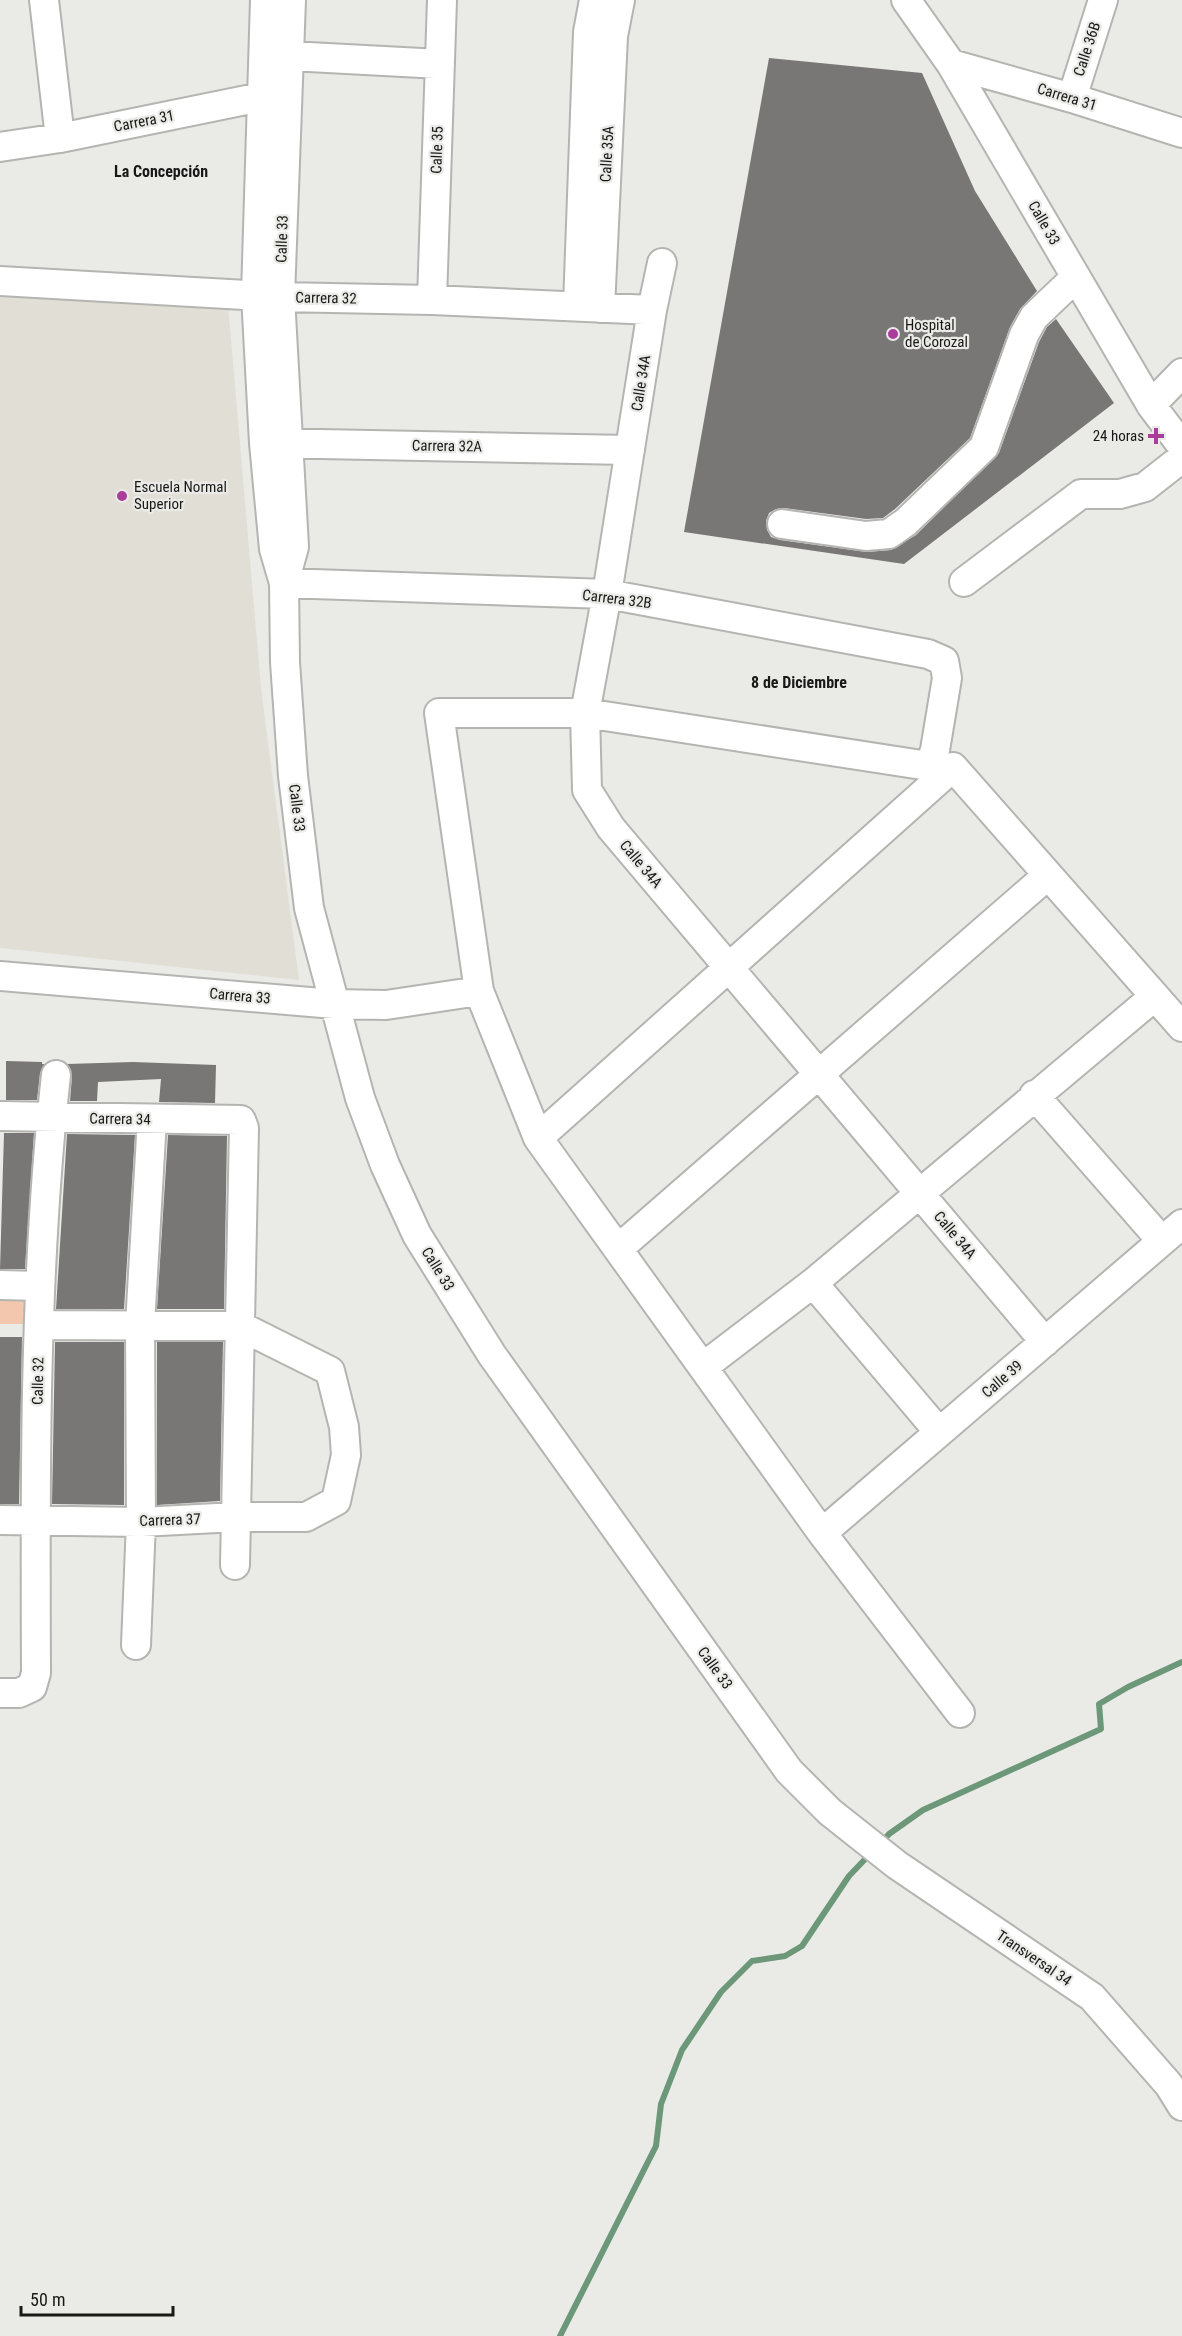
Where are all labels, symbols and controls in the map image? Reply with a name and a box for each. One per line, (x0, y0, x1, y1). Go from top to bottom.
street label: Calle 36B (1070, 20, 1104, 78)
street label: Carrera 31 (1035, 79, 1099, 115)
street label: Carrera 31 (112, 106, 176, 136)
street label: Calle 35A (597, 125, 617, 183)
street label: Calle 35 (427, 126, 447, 174)
district label: La Concepción (114, 162, 208, 181)
street label: Calle 33 (1024, 198, 1064, 248)
street label: Calle 33 (272, 215, 292, 263)
street label: Carrera 32 (295, 288, 357, 308)
place label: Hospital de Corozal (905, 316, 968, 351)
marker: Hospital de Corozal (886, 327, 900, 341)
street label: Calle 34A (628, 353, 654, 412)
place label: 24 horas (1093, 427, 1144, 445)
marker: 24 horas (1149, 429, 1163, 443)
street label: Carrera 32A (412, 436, 483, 456)
place label: Escuela Normal Superior (134, 478, 227, 513)
marker: Escuela Normal Superior (115, 489, 129, 503)
street label: Carrera 32B (581, 586, 653, 612)
district label: 8 de Diciembre (751, 673, 847, 692)
street label: Calle 33 (285, 783, 309, 833)
street label: Calle 34A (616, 837, 666, 892)
street label: Carrera 33 (209, 984, 271, 1008)
street label: Carrera 34 (89, 1109, 151, 1129)
street label: Calle 34A (930, 1208, 980, 1263)
street label: Calle 33 (418, 1244, 458, 1294)
street label: Calle 32 (29, 1357, 47, 1405)
street label: Calle 39 (978, 1357, 1026, 1401)
street label: Carrera 37 (139, 1510, 201, 1530)
street label: Calle 33 (694, 1643, 736, 1693)
street label: Transversal 34 (993, 1926, 1075, 1990)
scale bar (21, 2279, 172, 2317)
text: 50 m (30, 2289, 65, 2310)

